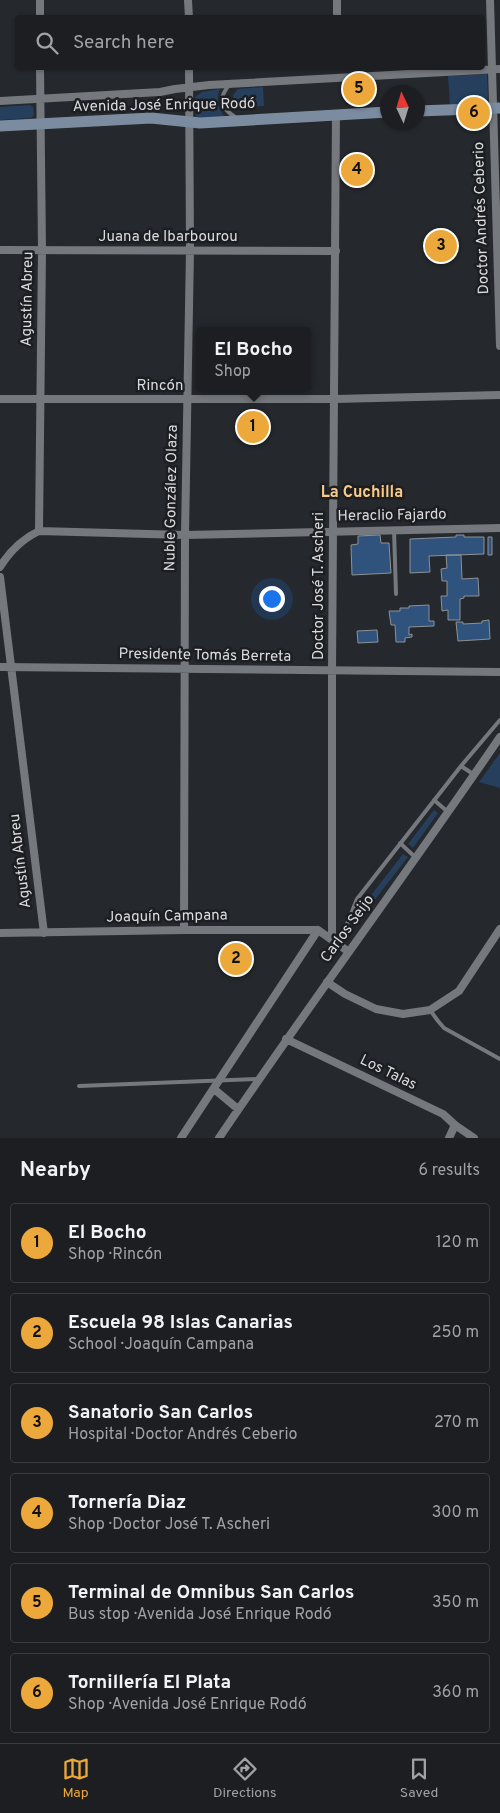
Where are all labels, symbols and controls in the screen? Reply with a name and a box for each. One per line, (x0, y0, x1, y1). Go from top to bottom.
search box (15, 15, 485, 70)
icon: search (33, 29, 61, 57)
text: Search here (73, 31, 175, 55)
pin: 5 (343, 70, 375, 108)
north arrow (380, 85, 425, 130)
pin: 6 (458, 94, 490, 132)
street label: Avenida José Enrique Rodó (72, 95, 256, 117)
street label: Doctor Andrés Ceberio (470, 141, 494, 295)
pin: 4 (341, 151, 373, 189)
pin: 3 (425, 227, 457, 265)
street label: Juana de Ibarbourou (98, 228, 238, 247)
street label: Agustín Abreu (18, 251, 38, 347)
popup (196, 327, 311, 392)
text: El Bocho (214, 338, 293, 362)
text: Shop (214, 362, 251, 382)
street label: Rincón (137, 377, 183, 396)
pin: 1 (237, 408, 269, 446)
street label: Nuble González Olaza (161, 424, 183, 572)
district label: La Cuchilla (321, 483, 403, 503)
street label: Heraclio Fajardo (337, 506, 447, 526)
street label: Doctor José T. Ascheri (310, 512, 329, 660)
your location (259, 586, 285, 612)
street label: Presidente Tomás Berreta (119, 645, 291, 667)
street label: Agustín Abreu (6, 813, 36, 909)
street label: Carlos Seijo (317, 891, 379, 967)
street label: Joaquín Campana (106, 906, 228, 928)
pin: 2 (220, 940, 252, 978)
street label: Los Talas (356, 1051, 420, 1095)
text: Nearby (20, 1157, 91, 1184)
text: 6 results (418, 1161, 480, 1181)
text: El Bocho (68, 1221, 147, 1245)
text: 1 (34, 1233, 40, 1253)
text: 120 m (436, 1233, 479, 1253)
text: Shop · Rincón (68, 1245, 162, 1265)
text: Escuela 98 Islas Canarias (68, 1311, 293, 1335)
text: 2 (32, 1323, 42, 1343)
text: 250 m (432, 1323, 479, 1343)
text: School · Joaquín Campana (68, 1335, 254, 1355)
text: Sanatorio San Carlos (68, 1401, 253, 1425)
text: 3 (32, 1413, 42, 1433)
text: 270 m (434, 1413, 479, 1433)
text: Hospital · Doctor Andrés Ceberio (68, 1425, 297, 1445)
text: Tornería Diaz (68, 1491, 186, 1515)
text: 4 (32, 1503, 42, 1523)
text: 300 m (432, 1503, 479, 1523)
text: Shop · Doctor José T. Ascheri (68, 1515, 270, 1535)
text: Terminal de Omnibus San Carlos (68, 1581, 354, 1605)
text: 5 (32, 1593, 42, 1613)
text: 350 m (432, 1593, 479, 1613)
text: Bus stop · Avenida José Enrique Rodó (68, 1605, 332, 1625)
text: Tornillería El Plata (68, 1671, 231, 1695)
text: 6 (32, 1683, 42, 1703)
text: 360 m (432, 1683, 479, 1703)
text: Shop · Avenida José Enrique Rodó (68, 1695, 307, 1715)
tab: Map (62, 1755, 90, 1802)
tab: Directions (213, 1755, 277, 1802)
tab: Saved (400, 1755, 438, 1802)

